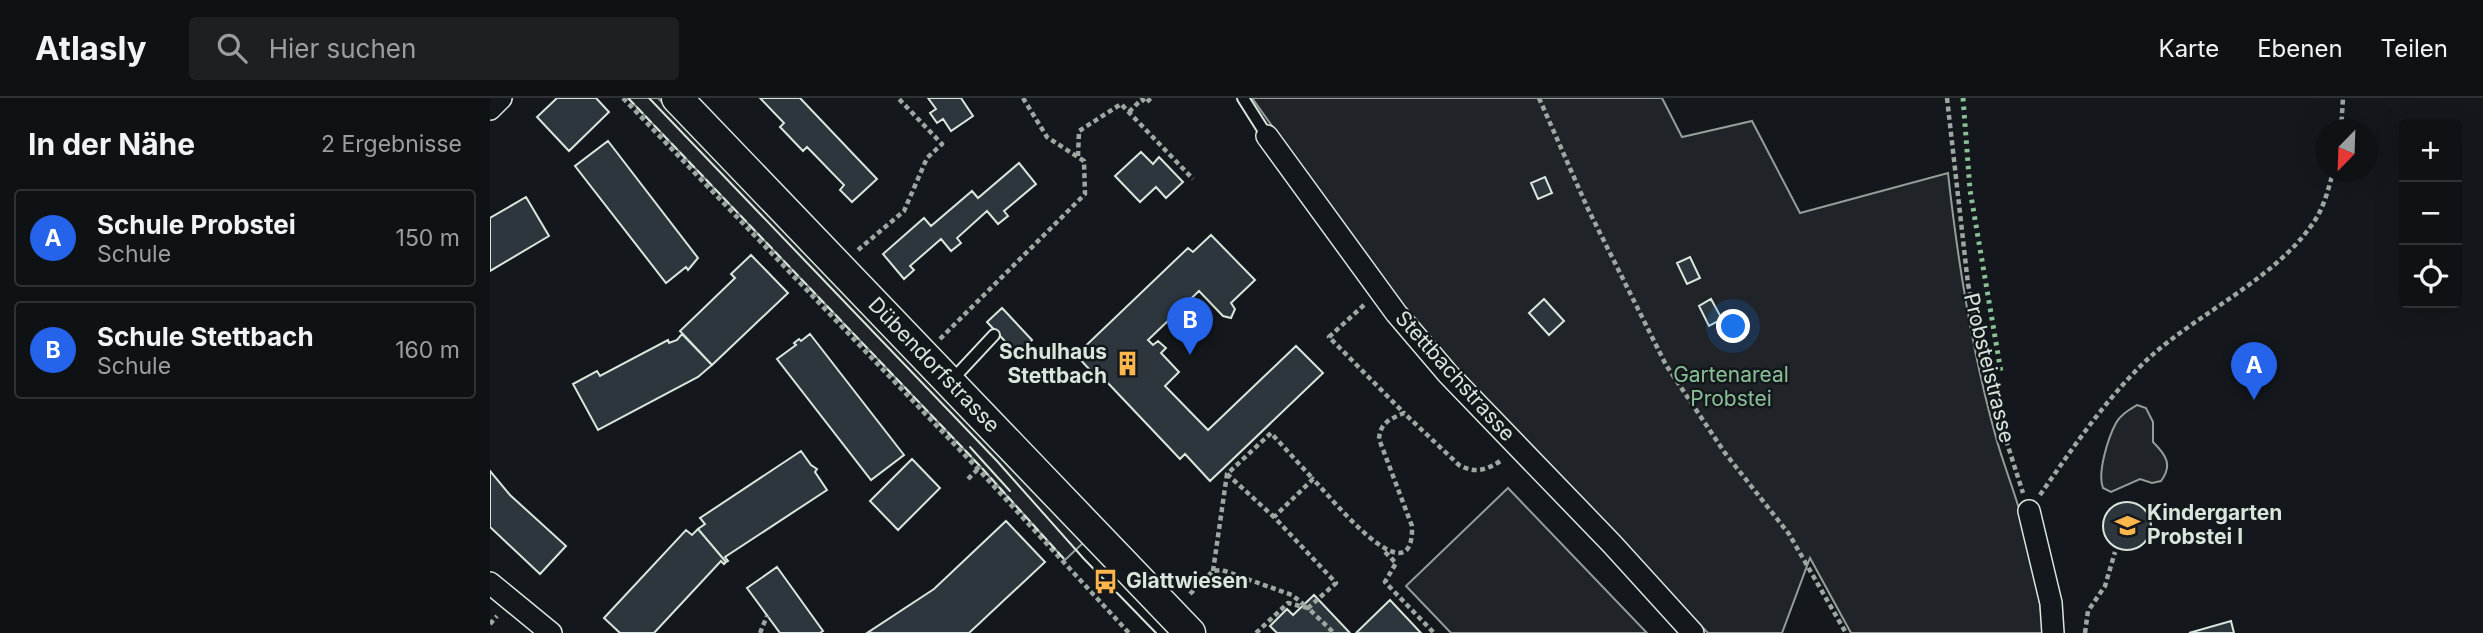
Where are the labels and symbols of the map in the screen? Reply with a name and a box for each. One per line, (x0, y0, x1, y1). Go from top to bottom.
north arrow (2315, 119, 2378, 182)
street label: Probsteistrasse (1959, 290, 2020, 445)
street label: Dübendorfstrasse (863, 292, 1005, 437)
pin: B (1167, 297, 1213, 355)
street label: Stettbachstrasse (1390, 305, 1521, 446)
your location (1716, 309, 1750, 343)
place label: Schulhaus Stettbach (999, 339, 1107, 388)
pin: A (2231, 342, 2277, 400)
building icon: Schulhaus Stettbach (1113, 350, 1141, 378)
park label: Gartenareal Probstei (1673, 362, 1789, 411)
place label: Kindergarten Probstei I (2147, 500, 2282, 549)
school or university icon: Kindergarten Probstei I (2113, 511, 2141, 539)
bus stop icon: Glattwiesen (1092, 567, 1120, 595)
place label: Glattwiesen (1126, 568, 1248, 593)

